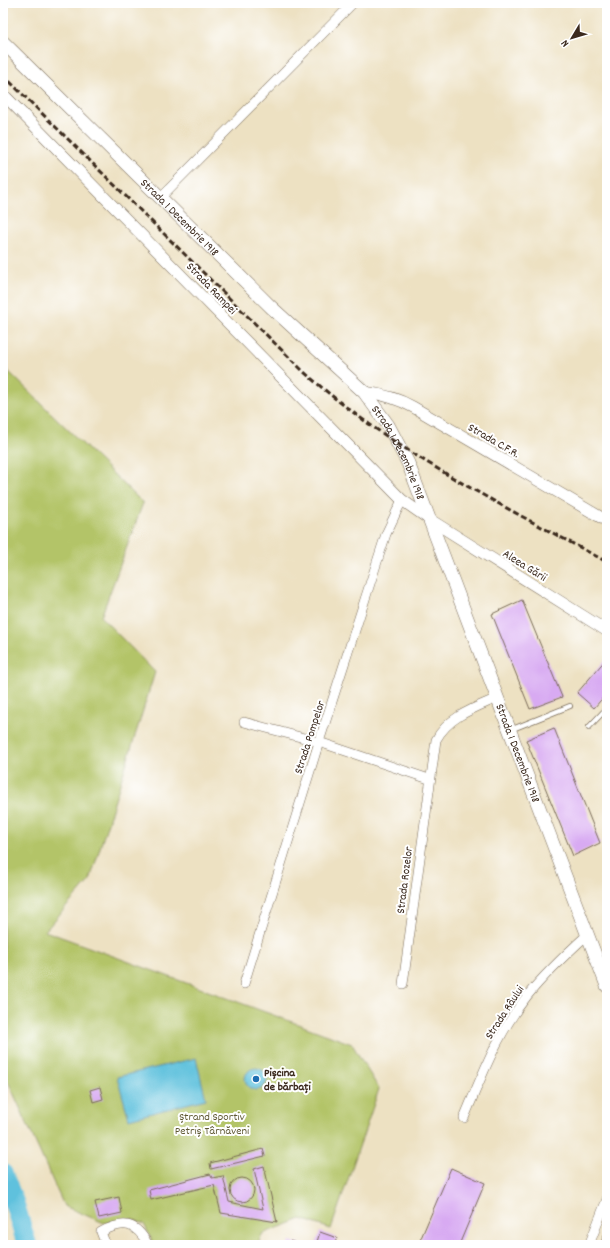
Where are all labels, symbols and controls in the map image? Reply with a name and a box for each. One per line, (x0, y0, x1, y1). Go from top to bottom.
north arrow (552, 18, 592, 58)
text: N (557, 35, 574, 50)
street label: Strada 1 Decembrie 1918 (136, 175, 222, 261)
street label: Strada Rampei (182, 259, 240, 319)
street label: Strada 1 Decembrie 1918 (366, 402, 428, 503)
street label: Strada C.F.R. (464, 420, 522, 463)
street label: Aleea Gării (499, 546, 550, 587)
street label: Strada Pompelor (291, 698, 330, 776)
street label: Strada 1 Decembrie 1918 (490, 702, 544, 806)
street label: Strada Rozelor (393, 845, 418, 915)
street label: Strada Râului (482, 983, 529, 1043)
place label: Pișcina de bărbați (264, 1065, 312, 1096)
marker: Pișcina de bărbați (251, 1074, 261, 1084)
park label: Ștrand Sportiv Petriș Târnăveni (175, 1109, 249, 1140)

